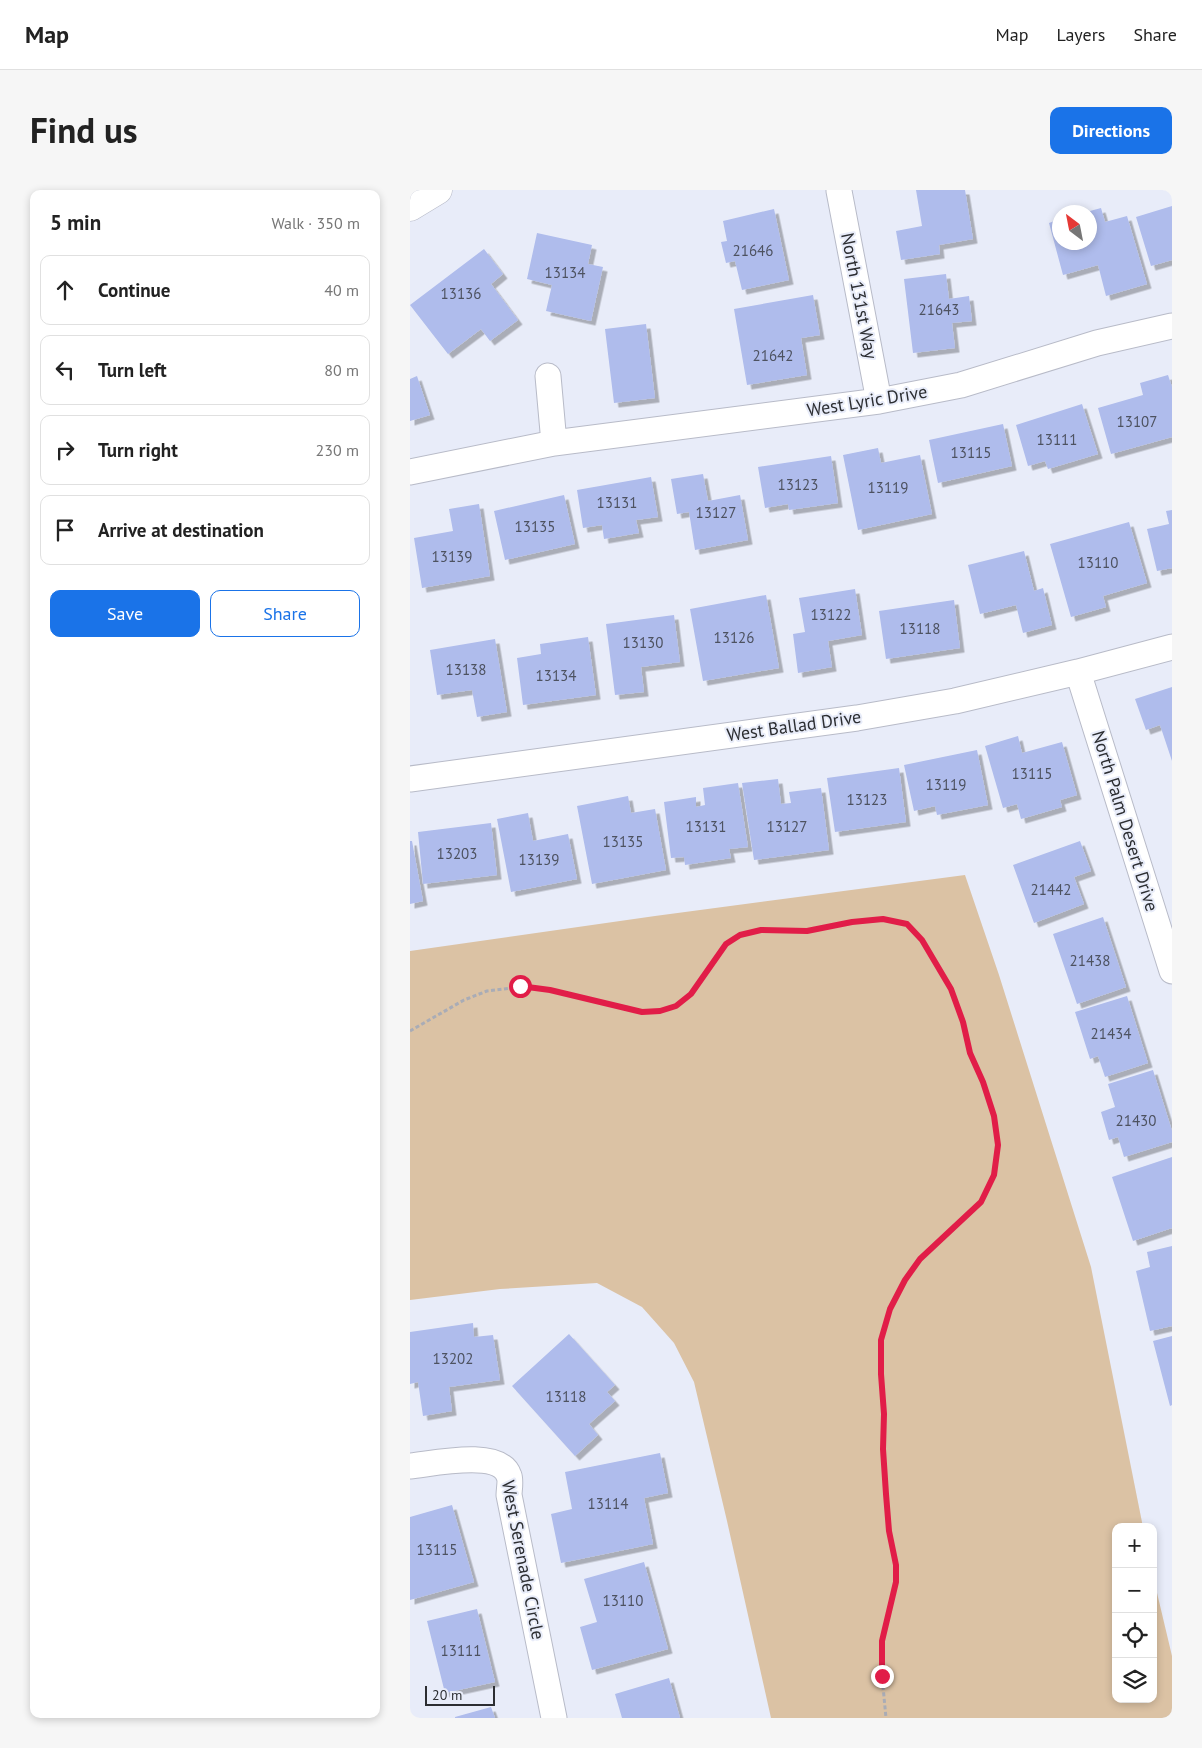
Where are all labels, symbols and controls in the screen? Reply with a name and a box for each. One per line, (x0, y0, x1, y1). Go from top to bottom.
text: Map (25, 19, 69, 50)
text: Map (996, 23, 1028, 46)
text: Layers (1056, 23, 1105, 46)
text: Share (1133, 23, 1177, 46)
text: Find us (30, 107, 138, 153)
button: Directions (1050, 107, 1172, 154)
north arrow (1052, 205, 1097, 250)
text: 5 min (50, 209, 101, 236)
text: Walk · 350 m (271, 213, 360, 233)
street label: North 131st Way (836, 231, 883, 362)
house number: 21646 (733, 241, 773, 260)
house number: 13134 (545, 263, 585, 282)
icon: ahead (51, 276, 79, 304)
text: Continue (98, 278, 170, 302)
text: 40 m (324, 280, 359, 300)
house number: 13136 (441, 284, 481, 303)
house number: 21643 (919, 300, 959, 319)
house number: 21642 (753, 346, 793, 365)
icon: left (51, 356, 79, 384)
text: Turn left (98, 358, 167, 382)
text: 80 m (324, 360, 359, 380)
street label: West Lyric Drive (805, 380, 929, 421)
house number: 13107 (1117, 412, 1157, 431)
house number: 13111 (1037, 430, 1077, 449)
icon: right (51, 436, 79, 464)
text: Turn right (98, 438, 178, 462)
text: 230 m (316, 440, 359, 460)
house number: 13115 (951, 443, 991, 462)
house number: 13123 (778, 475, 818, 494)
house number: 13119 (868, 478, 908, 497)
house number: 13131 (597, 493, 637, 512)
house number: 13127 (696, 503, 736, 522)
icon: arrive (51, 516, 79, 544)
house number: 13135 (515, 517, 555, 536)
text: Arrive at destination (98, 518, 264, 542)
house number: 13139 (432, 547, 472, 566)
house number: 13110 (1078, 553, 1118, 572)
button: Save (50, 590, 200, 637)
button: Share (210, 590, 360, 637)
house number: 13122 (811, 605, 851, 624)
house number: 13118 (900, 619, 940, 638)
house number: 13126 (714, 628, 754, 647)
house number: 13130 (623, 633, 663, 652)
house number: 13138 (446, 660, 486, 679)
house number: 13134 (536, 666, 576, 685)
street label: West Ballad Drive (725, 705, 863, 746)
street label: North Palm Desert Drive (1087, 728, 1164, 914)
house number: 13115 (1012, 764, 1052, 783)
house number: 13119 (926, 775, 966, 794)
house number: 13123 (847, 790, 887, 809)
house number: 13131 (686, 817, 726, 836)
house number: 13127 (767, 817, 807, 836)
house number: 13135 (603, 832, 643, 851)
house number: 13203 (437, 844, 477, 863)
house number: 13139 (519, 850, 559, 869)
house number: 21442 (1031, 880, 1071, 899)
house number: 21438 (1070, 951, 1110, 970)
route start (509, 975, 532, 998)
house number: 21434 (1091, 1024, 1131, 1043)
house number: 21430 (1116, 1111, 1156, 1130)
house number: 13202 (433, 1349, 473, 1368)
house number: 13118 (546, 1387, 586, 1406)
street label: West Serenade Circle (497, 1478, 550, 1642)
house number: 13114 (588, 1494, 628, 1513)
map controls (1112, 1523, 1157, 1703)
button: + (1112, 1523, 1157, 1568)
house number: 13115 (417, 1540, 457, 1559)
button: − (1112, 1568, 1157, 1613)
house number: 13110 (603, 1591, 643, 1610)
button: locate (1112, 1613, 1157, 1658)
house number: 13111 (441, 1641, 481, 1660)
button: layers (1112, 1658, 1157, 1703)
route end (871, 1665, 894, 1688)
scale bar (425, 1683, 495, 1706)
text: 20 m (432, 1686, 462, 1704)

